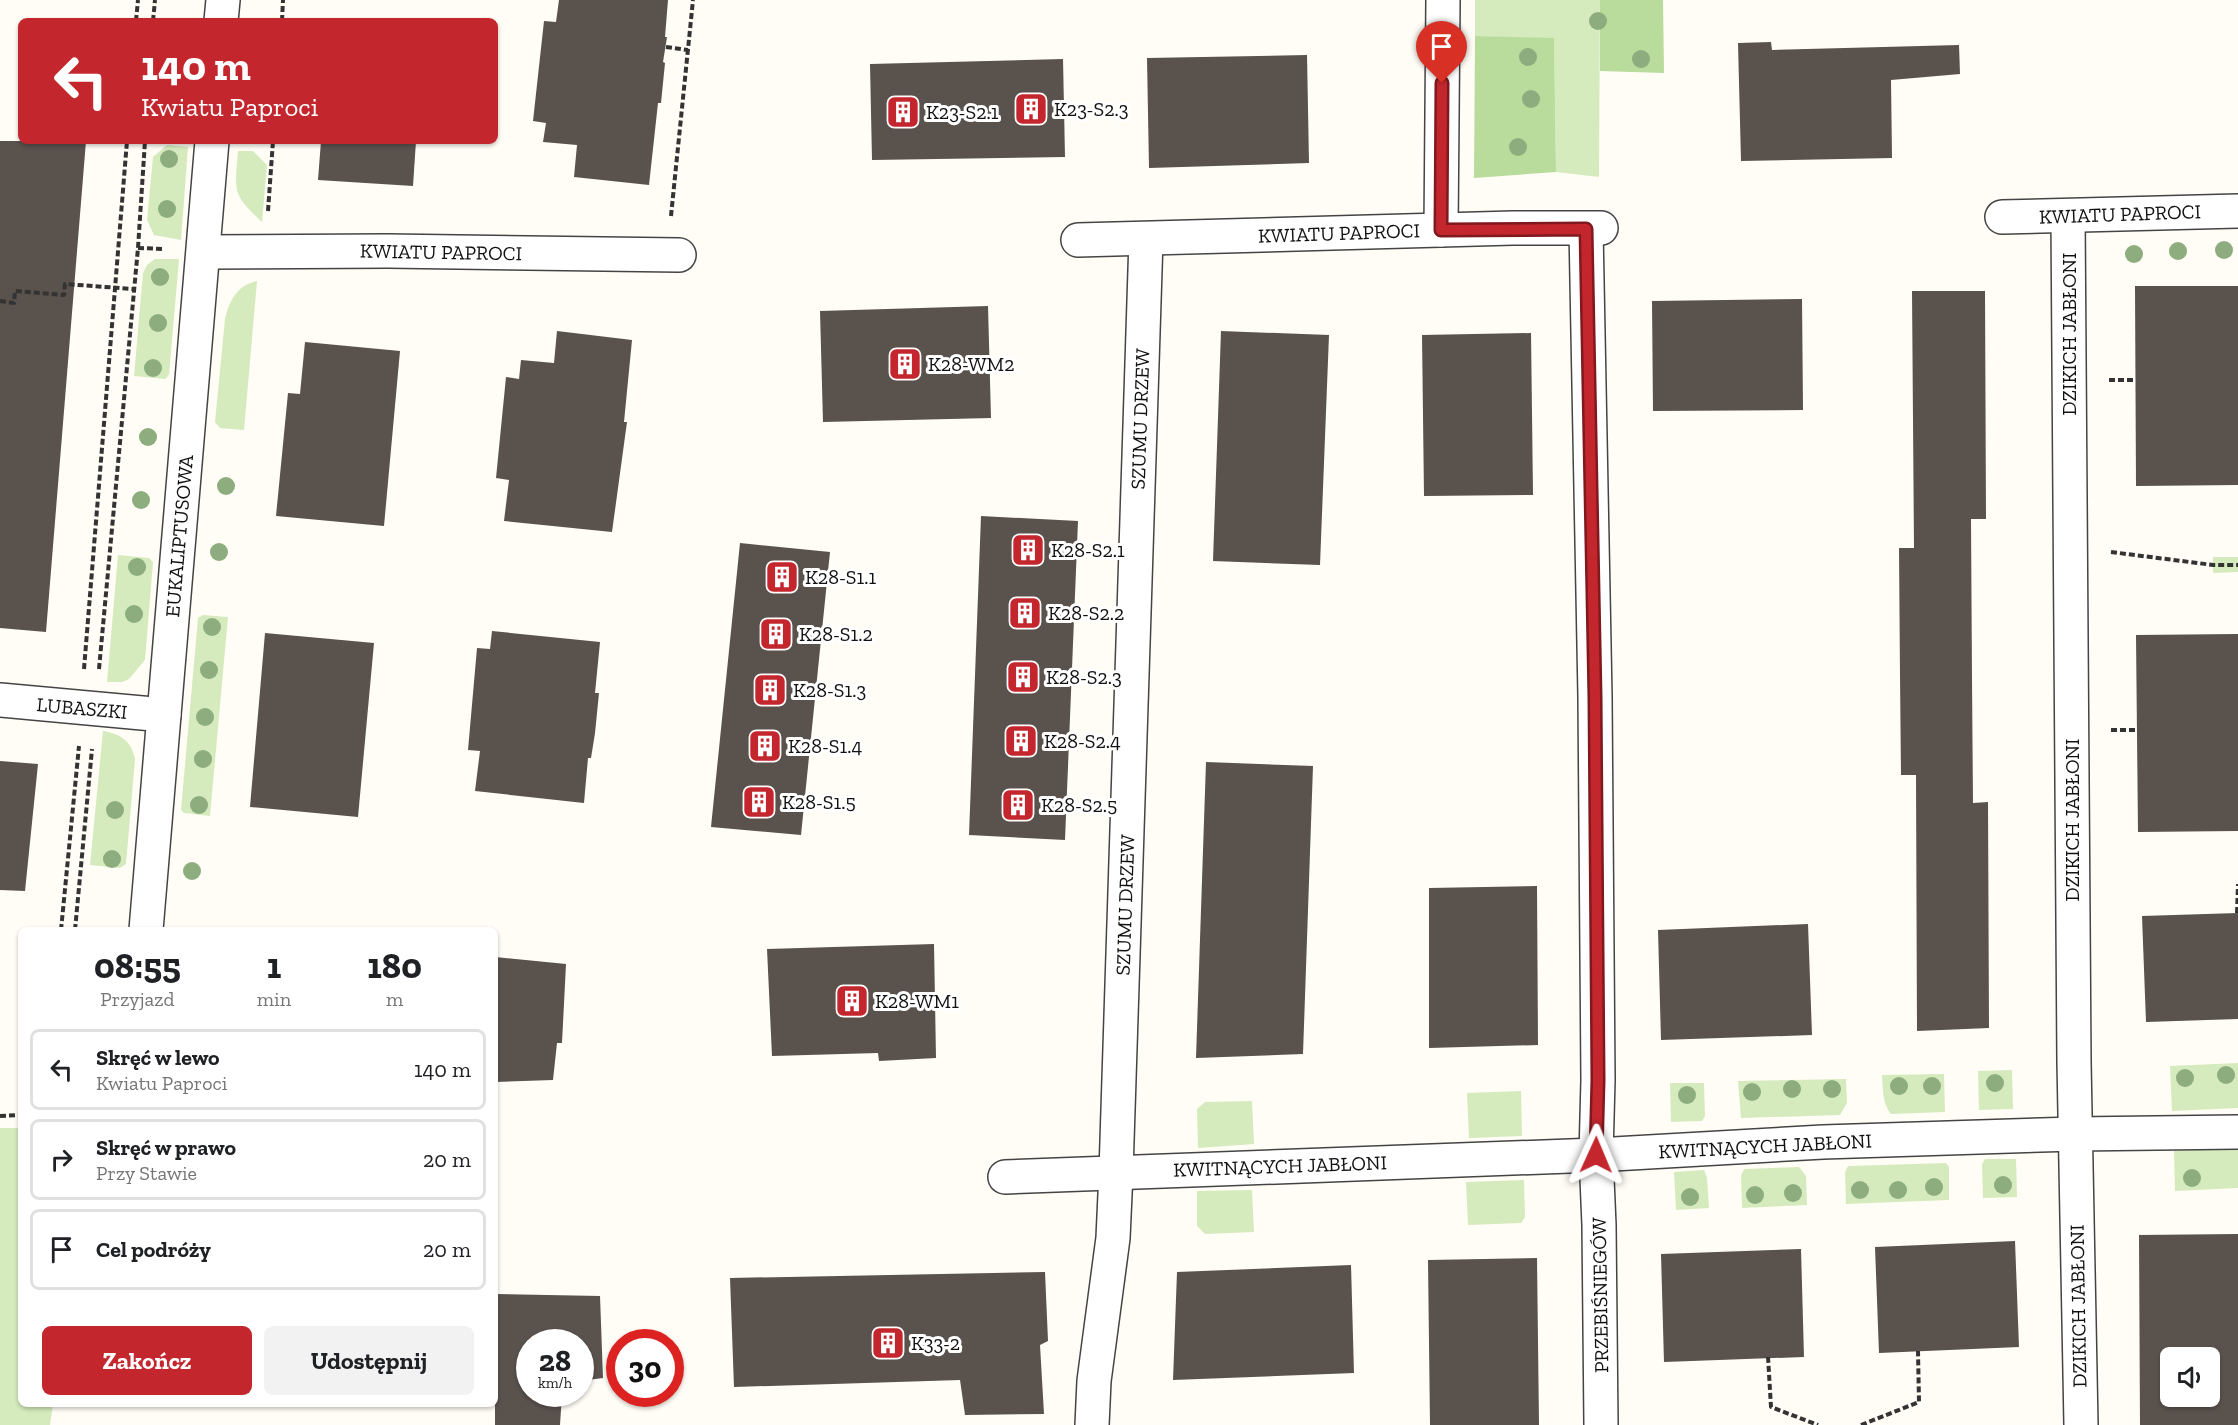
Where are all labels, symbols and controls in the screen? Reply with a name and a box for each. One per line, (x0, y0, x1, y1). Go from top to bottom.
pin (1416, 21, 1467, 83)
icon: arrive (1425, 30, 1458, 63)
text: 140 m (141, 40, 251, 91)
icon: left (42, 42, 120, 120)
text: Kwiatu Paproci (141, 91, 318, 123)
building icon: K23-S2.3 (1013, 91, 1049, 127)
building icon: K23-S2.1 (885, 94, 921, 130)
place label: K23-S2.3 (1054, 97, 1129, 121)
place label: K23-S2.1 (926, 100, 999, 124)
street label: KWIATU PAPROCI (2039, 199, 2201, 229)
street label: KWIATU PAPROCI (1258, 218, 1420, 248)
street label: KWIATU PAPROCI (360, 239, 522, 265)
street label: DZIKICH JABŁONI (2057, 252, 2081, 416)
building icon: K28-WM2 (887, 346, 923, 382)
street label: SZUMU DRZEW (1126, 348, 1154, 490)
place label: K28-WM2 (928, 352, 1015, 376)
street label: EUKALIPTUSOWA (160, 453, 198, 618)
building icon: K28-S2.1 (1010, 532, 1046, 568)
place label: K28-S2.1 (1051, 538, 1125, 562)
building icon: K28-S1.1 (764, 559, 800, 595)
place label: K28-S1.1 (805, 565, 876, 589)
building icon: K28-S2.2 (1007, 595, 1043, 631)
place label: K28-S2.2 (1048, 601, 1124, 625)
building icon: K28-S1.2 (758, 616, 794, 652)
place label: K28-S1.2 (799, 622, 873, 646)
building icon: K28-S2.3 (1005, 659, 1041, 695)
place label: K28-S2.3 (1046, 665, 1122, 689)
building icon: K28-S1.3 (752, 672, 788, 708)
place label: K28-S1.3 (793, 678, 866, 702)
street label: LUBASZKI (36, 692, 128, 724)
building icon: K28-S2.4 (1003, 723, 1039, 759)
building icon: K28-S1.4 (747, 728, 783, 764)
place label: K28-S2.4 (1044, 729, 1121, 753)
place label: K28-S1.4 (788, 734, 862, 758)
street label: DZIKICH JABŁONI (2060, 738, 2084, 902)
building icon: K28-S1.5 (741, 784, 777, 820)
building icon: K28-S2.5 (1000, 787, 1036, 823)
place label: K28-S1.5 (782, 790, 856, 814)
place label: K28-S2.5 (1041, 793, 1117, 817)
street label: SZUMU DRZEW (1111, 834, 1139, 976)
text: 08:55 (94, 944, 181, 987)
text: 1 (267, 944, 281, 987)
text: 180 (367, 944, 422, 987)
building icon: K28-WM1 (834, 983, 870, 1019)
text: Przyjazd (100, 987, 175, 1011)
text: min (257, 987, 291, 1011)
text: m (386, 987, 403, 1011)
place label: K28-WM1 (875, 989, 959, 1013)
text: Skręć w lewo (96, 1044, 220, 1071)
icon: left (45, 1053, 78, 1086)
text: 140 m (414, 1056, 471, 1083)
text: Kwiatu Paproci (96, 1071, 227, 1095)
position arrow (1564, 1123, 1628, 1187)
street label: KWITNĄCYCH JABŁONI (1658, 1128, 1872, 1164)
text: Skręć w prawo (96, 1134, 236, 1161)
icon: right (45, 1143, 78, 1176)
text: 20 m (423, 1146, 471, 1173)
street label: KWITNĄCYCH JABŁONI (1173, 1150, 1387, 1182)
text: Przy Stawie (96, 1161, 197, 1185)
street label: PRZEBIŚNIEGÓW (1587, 1217, 1613, 1373)
street label: DZIKICH JABŁONI (2065, 1224, 2091, 1388)
icon: arrive (45, 1233, 78, 1266)
text: Cel podróży (96, 1236, 211, 1263)
text: 20 m (423, 1236, 471, 1263)
building icon: K33-2 (870, 1325, 906, 1361)
button: Zakończ (42, 1326, 252, 1395)
button: Udostępnij (264, 1326, 474, 1395)
speed limit sign: 30 (606, 1329, 684, 1407)
place label: K33-2 (911, 1331, 960, 1355)
text: 28 (539, 1343, 571, 1379)
map controls (2160, 1347, 2220, 1407)
button: sound (2160, 1347, 2220, 1407)
text: km/h (538, 1374, 572, 1392)

